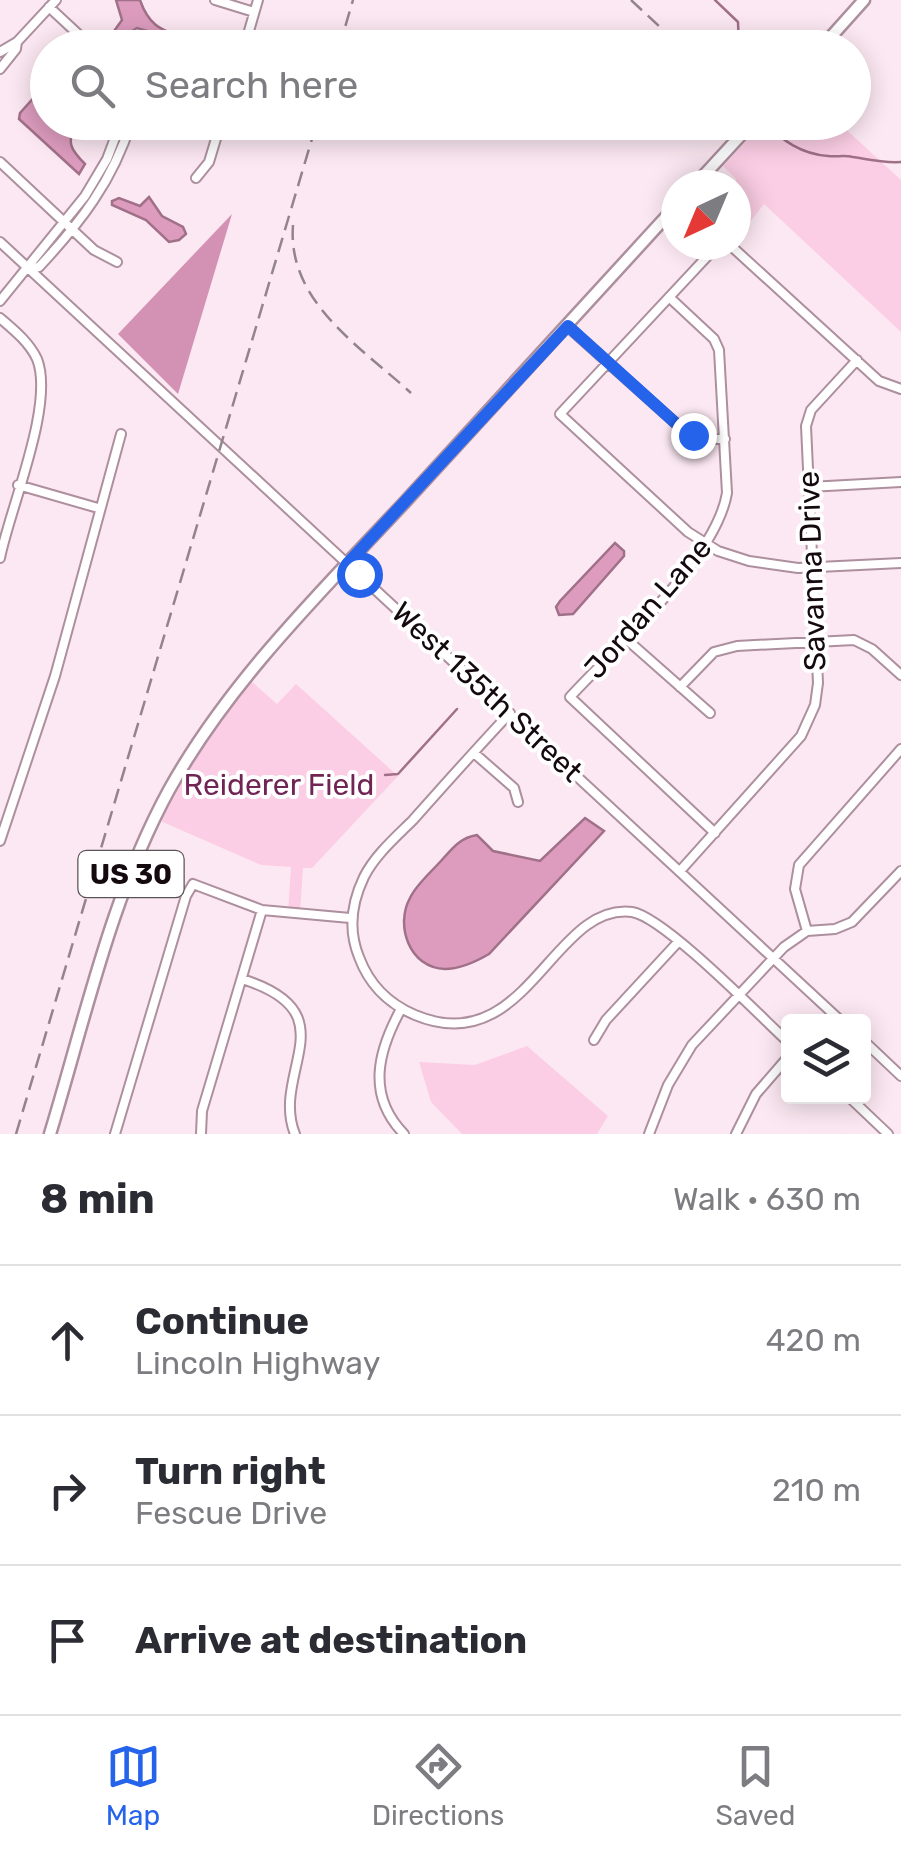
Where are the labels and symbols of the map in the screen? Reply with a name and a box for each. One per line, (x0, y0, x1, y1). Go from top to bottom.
north arrow (661, 170, 751, 260)
route end (671, 413, 717, 459)
street label: Savanna Drive (791, 470, 833, 672)
street label: Jordan Lane (577, 530, 719, 686)
route start (337, 552, 383, 598)
street label: West 135th Street (384, 594, 590, 790)
park label: Reiderer Field (184, 767, 374, 803)
road number: US 30 (78, 851, 184, 897)

